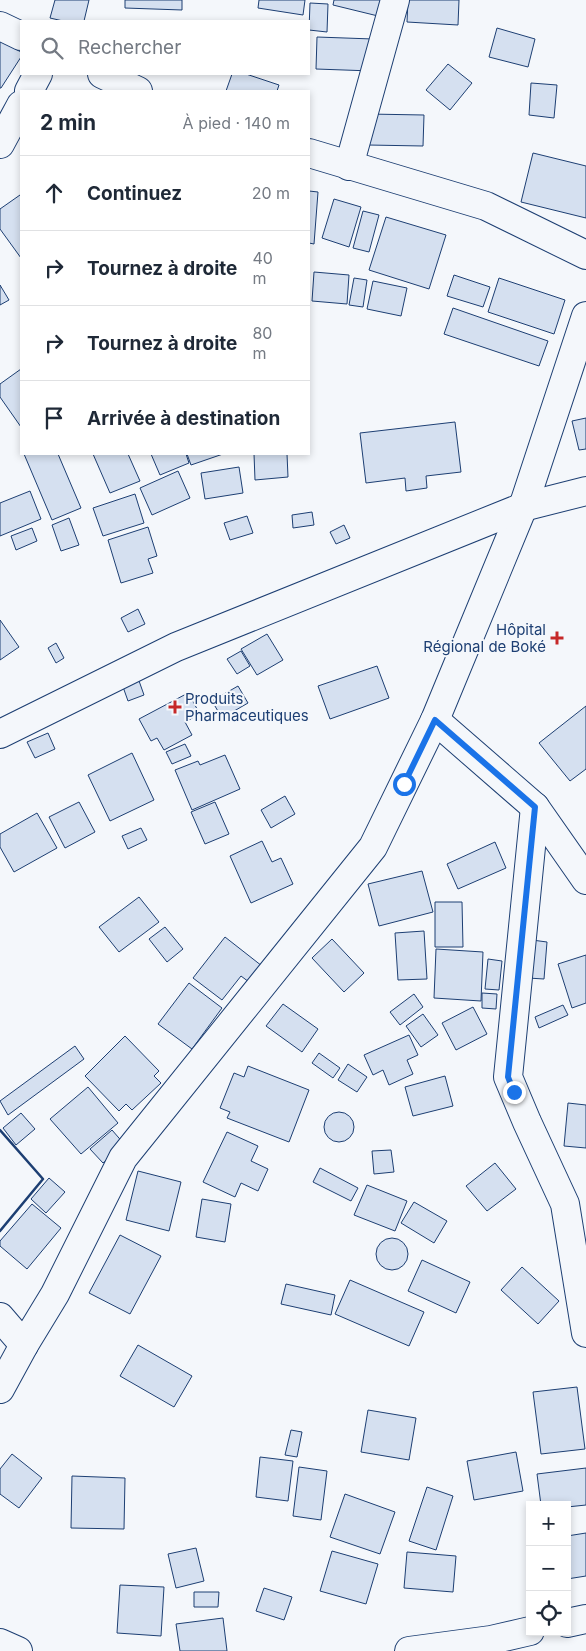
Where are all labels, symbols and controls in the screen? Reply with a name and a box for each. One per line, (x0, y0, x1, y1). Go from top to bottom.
search box (20, 20, 310, 75)
icon: search (38, 34, 66, 62)
text: Rechercher (78, 36, 181, 59)
text: 2 min (40, 110, 96, 135)
text: À pied · 140 m (183, 113, 290, 133)
icon: ahead (40, 179, 68, 207)
text: Continuez (87, 182, 182, 205)
text: 20 m (252, 183, 290, 203)
text: 40 m (252, 248, 273, 288)
icon: right (40, 254, 68, 282)
text: Tournez à droite (87, 257, 237, 280)
text: 80 m (252, 323, 272, 363)
icon: right (40, 329, 68, 357)
text: Tournez à droite (87, 332, 237, 355)
icon: arrive (40, 404, 68, 432)
text: Arrivée à destination (87, 407, 280, 430)
place label: Hôpital Régional de Boké (423, 620, 546, 656)
marker: Hôpital Régional de Boké (550, 631, 564, 645)
place label: Produits Pharmaceutiques (185, 689, 309, 725)
marker: Produits Pharmaceutiques (169, 701, 181, 713)
route start (393, 773, 416, 796)
route end (503, 1081, 526, 1104)
map controls (526, 1501, 571, 1636)
button: + (526, 1501, 571, 1546)
button: − (526, 1546, 571, 1591)
button: locate (526, 1591, 571, 1636)

